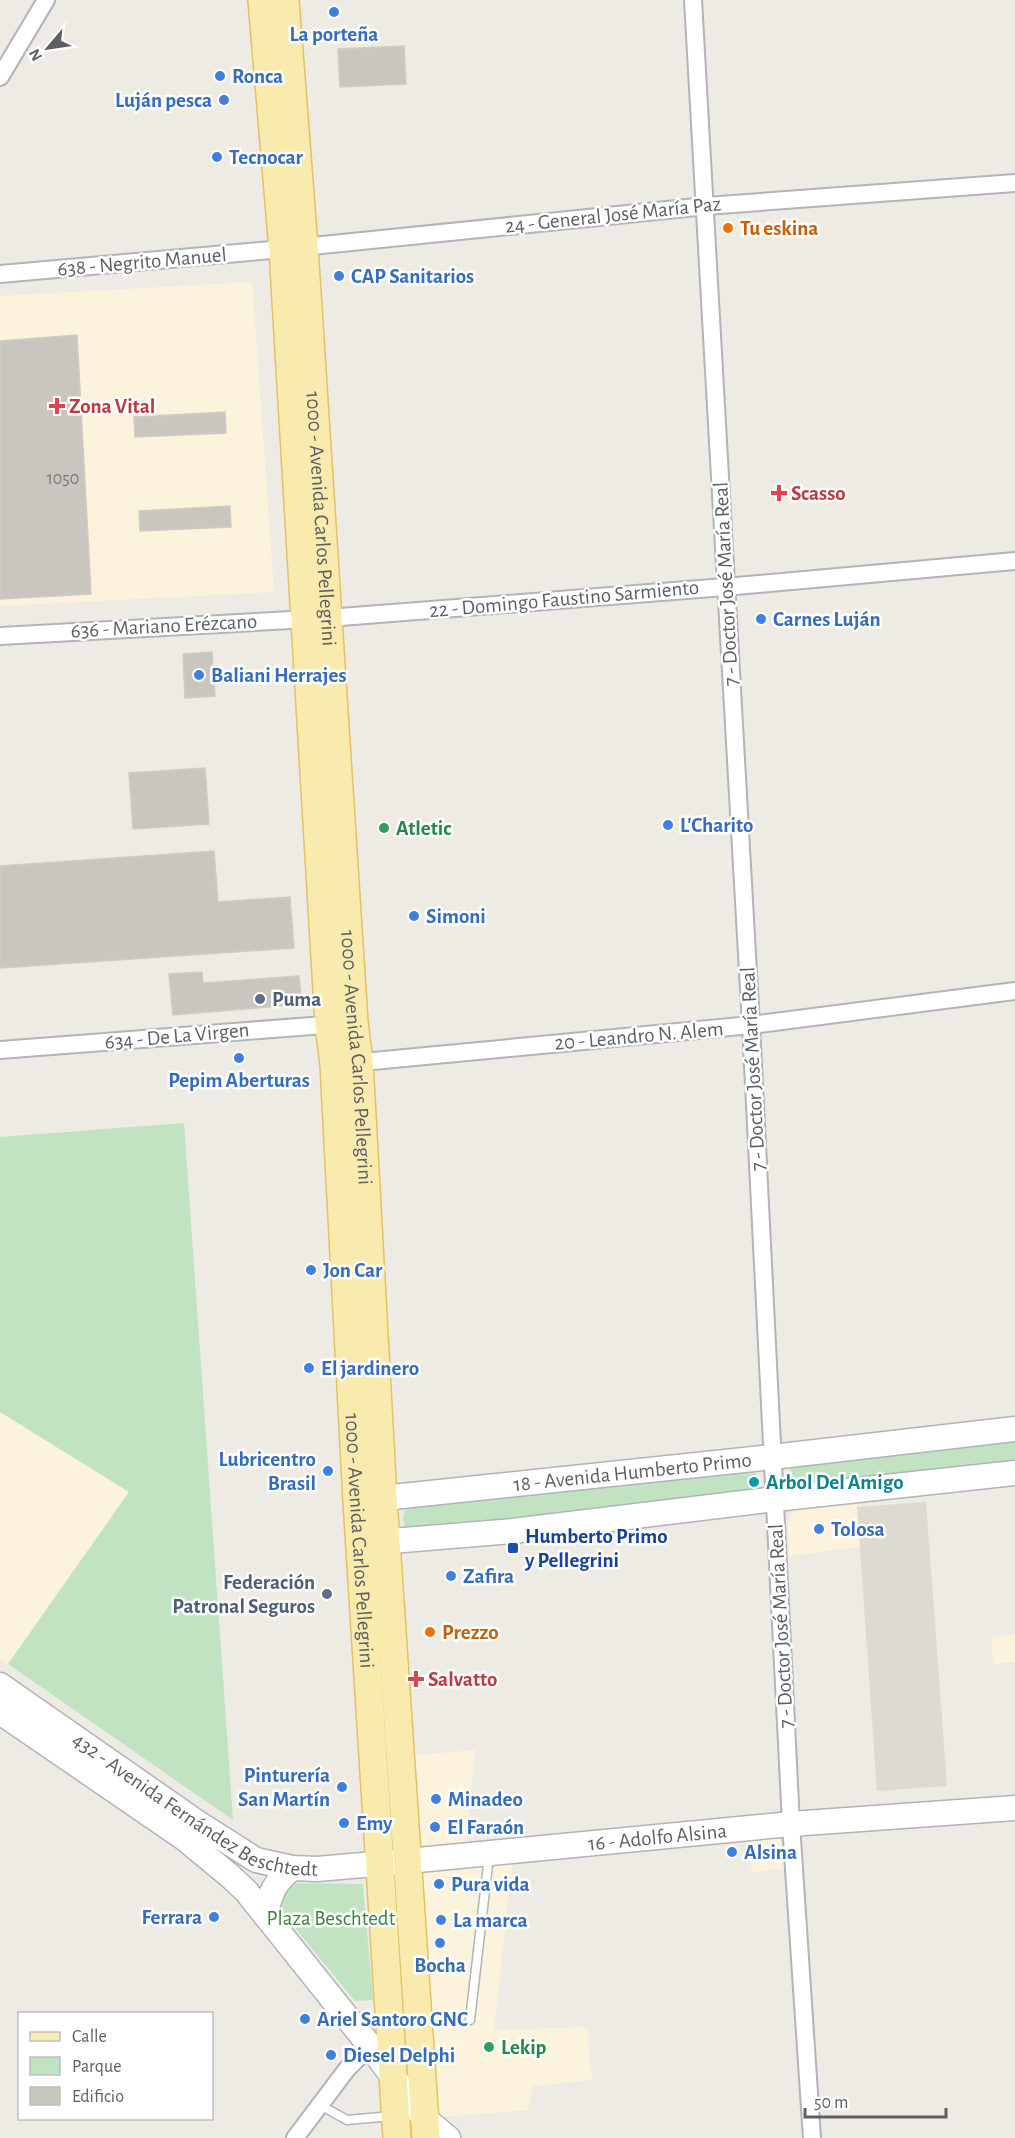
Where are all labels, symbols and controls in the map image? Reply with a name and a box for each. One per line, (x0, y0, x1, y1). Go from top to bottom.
marker: La porteña (327, 5, 341, 19)
north arrow (18, 18, 78, 78)
place label: La porteña (290, 24, 378, 45)
text: N (26, 46, 45, 64)
place label: Ronca (232, 66, 283, 87)
marker: Ronca (213, 69, 227, 83)
place label: Luján pesca (115, 90, 212, 111)
marker: Luján pesca (217, 93, 231, 107)
place label: Tecnocar (229, 147, 303, 168)
marker: Tecnocar (210, 150, 224, 164)
street label: 24 - General José María Paz (504, 193, 722, 237)
place label: Tu eskina (740, 218, 818, 239)
marker: Tu eskina (721, 221, 735, 235)
street label: 638 - Negrito Manuel (57, 244, 227, 280)
place label: CAP Sanitarios (351, 266, 474, 287)
marker: CAP Sanitarios (332, 269, 346, 283)
street label: 1000 - Avenida Carlos Pellegrini (303, 391, 340, 647)
place label: Zona Vital (69, 396, 155, 417)
marker: Zona Vital (50, 399, 64, 413)
house number: 1050 (47, 470, 79, 488)
street label: 7 - Doctor José María Real (710, 481, 742, 687)
place label: Scasso (791, 483, 846, 504)
marker: Scasso (772, 486, 786, 500)
street label: 22 - Domingo Faustino Sarmiento (428, 577, 700, 621)
place label: Carnes Luján (773, 609, 881, 630)
street label: 636 - Mariano Erézcano (70, 611, 258, 641)
marker: Carnes Luján (754, 612, 768, 626)
place label: Baliani Herrajes (211, 665, 347, 686)
marker: Baliani Herrajes (192, 668, 206, 682)
place label: L'Charito (680, 815, 753, 836)
place label: Atletic (396, 818, 451, 839)
marker: L'Charito (661, 818, 675, 832)
marker: Atletic (377, 821, 391, 835)
place label: Simoni (426, 906, 486, 927)
marker: Simoni (407, 909, 421, 923)
street label: 1000 - Avenida Carlos Pellegrini (338, 929, 376, 1186)
street label: 7 - Doctor José María Real (737, 966, 769, 1172)
place label: Puma (272, 989, 321, 1010)
marker: Puma (253, 992, 267, 1006)
street label: 20 - Leandro N. Alem (554, 1018, 724, 1054)
street label: 634 - De La Virgen (104, 1019, 250, 1053)
marker: Pepim Aberturas (232, 1051, 246, 1065)
place label: Pepim Aberturas (168, 1070, 310, 1091)
place label: Jon Car (323, 1260, 383, 1281)
marker: Jon Car (304, 1263, 318, 1277)
place label: El jardinero (321, 1358, 419, 1379)
marker: El jardinero (302, 1361, 316, 1375)
street label: 1000 - Avenida Carlos Pellegrini (342, 1413, 378, 1669)
place label: Lubricentro Brasil (218, 1449, 316, 1494)
street label: 18 - Avenida Humberto Primo (512, 1449, 753, 1495)
marker: Lubricentro Brasil (321, 1464, 335, 1478)
place label: Arbol Del Amigo (766, 1472, 904, 1493)
marker: Arbol Del Amigo (747, 1475, 761, 1489)
place label: Tolosa (831, 1519, 885, 1540)
marker: Tolosa (812, 1522, 826, 1536)
street label: 7 - Doctor José María Real (765, 1523, 797, 1729)
place label: Humberto Primo y Pellegrini (524, 1526, 668, 1571)
marker: Humberto Primo y Pellegrini (506, 1541, 520, 1555)
place label: Zafira (463, 1566, 514, 1587)
marker: Zafira (444, 1569, 458, 1583)
place label: Federación Patronal Seguros (172, 1572, 315, 1617)
marker: Federación Patronal Seguros (320, 1587, 334, 1601)
place label: Prezzo (442, 1622, 499, 1643)
marker: Prezzo (423, 1625, 437, 1639)
place label: Salvatto (428, 1669, 497, 1690)
marker: Salvatto (409, 1672, 423, 1686)
street label: 432 - Avenida Fernández Beschtedt (69, 1729, 319, 1880)
place label: Pinturería San Martín (238, 1765, 330, 1810)
marker: Pinturería San Martín (335, 1780, 349, 1794)
place label: Minadeo (448, 1789, 523, 1810)
marker: Minadeo (429, 1792, 443, 1806)
place label: Emy (356, 1813, 393, 1834)
marker: Emy (337, 1816, 351, 1830)
place label: El Faraón (447, 1817, 524, 1838)
marker: El Faraón (428, 1820, 442, 1834)
street label: 16 - Adolfo Alsina (587, 1820, 728, 1854)
place label: Alsina (744, 1842, 797, 1863)
marker: Alsina (725, 1845, 739, 1859)
place label: Pura vida (451, 1874, 530, 1895)
marker: Pura vida (432, 1877, 446, 1891)
place label: Ferrara (141, 1907, 202, 1928)
park label: Plaza Beschtedt (267, 1908, 396, 1929)
marker: Ferrara (207, 1910, 221, 1924)
place label: La marca (453, 1910, 528, 1931)
marker: La marca (434, 1913, 448, 1927)
marker: Bocha (433, 1936, 447, 1950)
place label: Bocha (414, 1955, 466, 1976)
place label: Ariel Santoro GNC (317, 2009, 468, 2030)
legend (18, 2012, 213, 2120)
marker: Ariel Santoro GNC (298, 2012, 312, 2026)
text: Calle (72, 2028, 107, 2046)
place label: Lekip (501, 2037, 547, 2058)
marker: Lekip (482, 2040, 496, 2054)
place label: Diesel Delphi (343, 2045, 455, 2066)
marker: Diesel Delphi (324, 2048, 338, 2062)
text: Parque (72, 2058, 121, 2076)
scale bar (805, 2081, 946, 2119)
text: Edificio (72, 2088, 124, 2106)
text: 50 m (814, 2094, 848, 2112)

